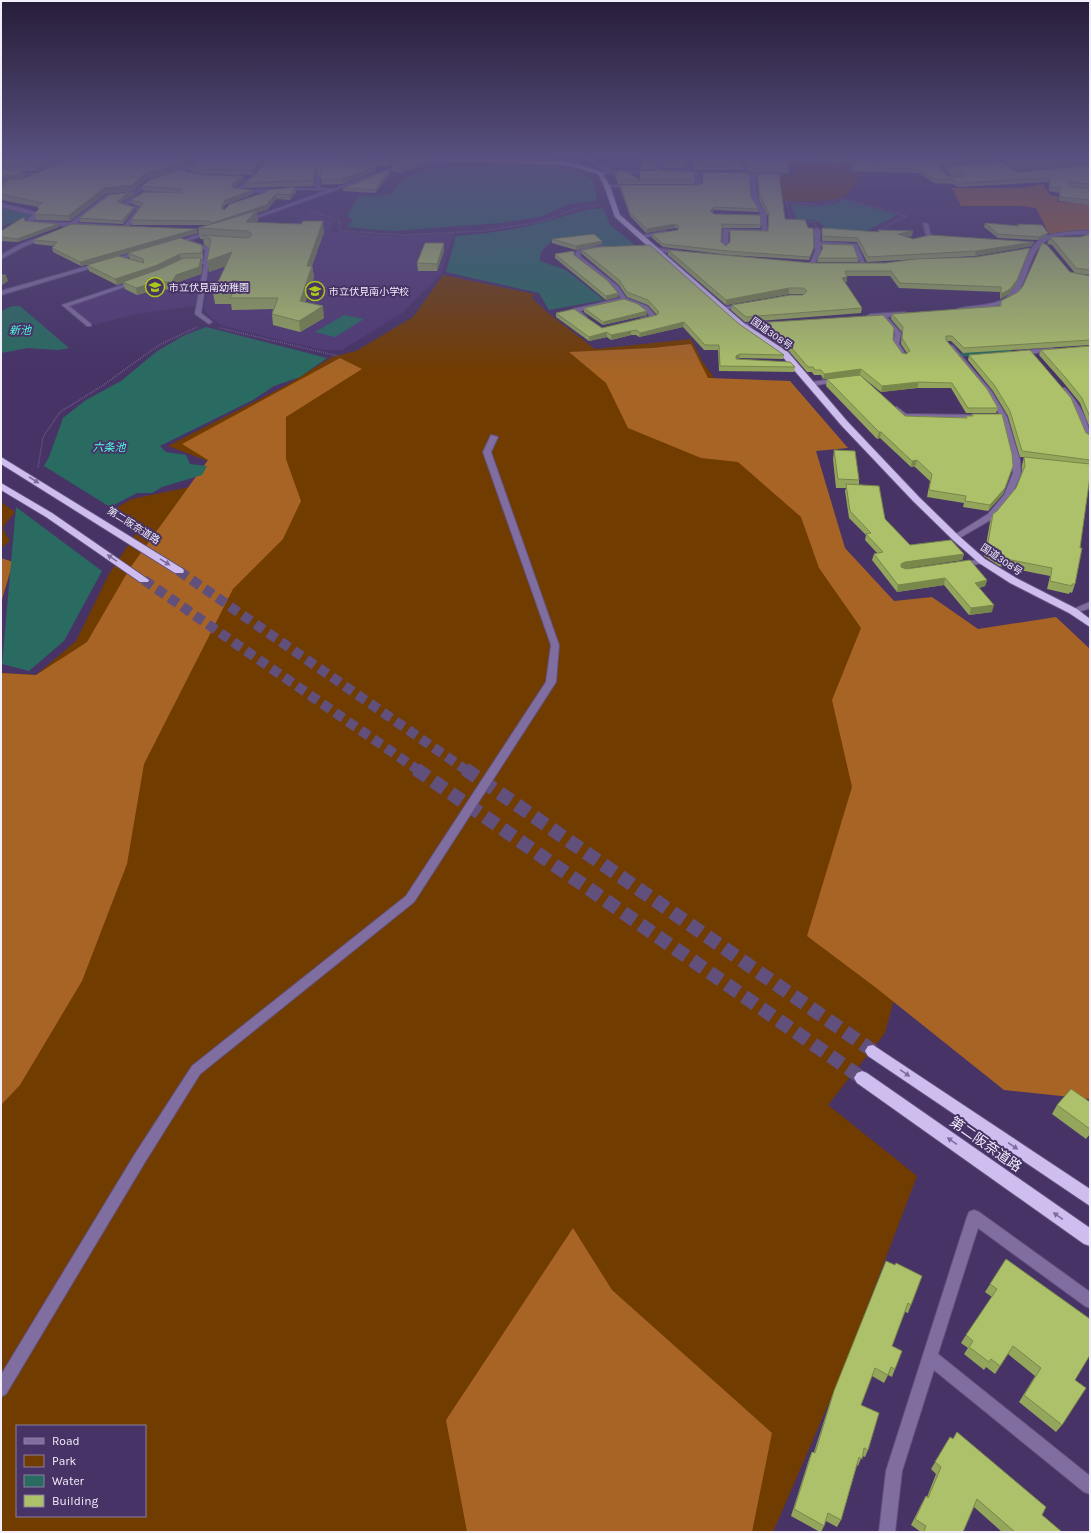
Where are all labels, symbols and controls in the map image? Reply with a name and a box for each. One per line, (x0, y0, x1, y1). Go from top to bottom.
school or university icon: 市立伏見南幼稚園 (144, 276, 166, 298)
school or university icon: 市立伏見南小学校 (304, 280, 326, 302)
place label: 市立伏見南幼稚園 (169, 282, 249, 294)
place label: 市立伏見南小学校 (329, 286, 409, 298)
street label: 国道308号 (748, 315, 795, 352)
water label: 新池 (9, 324, 32, 337)
water label: 六条池 (93, 441, 126, 454)
one-way arrow (29, 476, 39, 484)
street label: 第二阪奈道路 (105, 505, 162, 547)
street label: 国道308号 (978, 541, 1025, 578)
one-way arrow (107, 554, 118, 562)
one-way arrow (160, 558, 170, 566)
one-way arrow (900, 1069, 911, 1077)
street label: 第二阪奈道路 (946, 1113, 1025, 1175)
one-way arrow (947, 1137, 957, 1145)
one-way arrow (1008, 1142, 1018, 1150)
one-way arrow (1053, 1212, 1063, 1220)
legend (16, 1425, 146, 1517)
text: Road (52, 1434, 80, 1448)
text: Park (52, 1454, 77, 1468)
text: Water (52, 1474, 85, 1488)
text: Building (52, 1494, 99, 1508)

